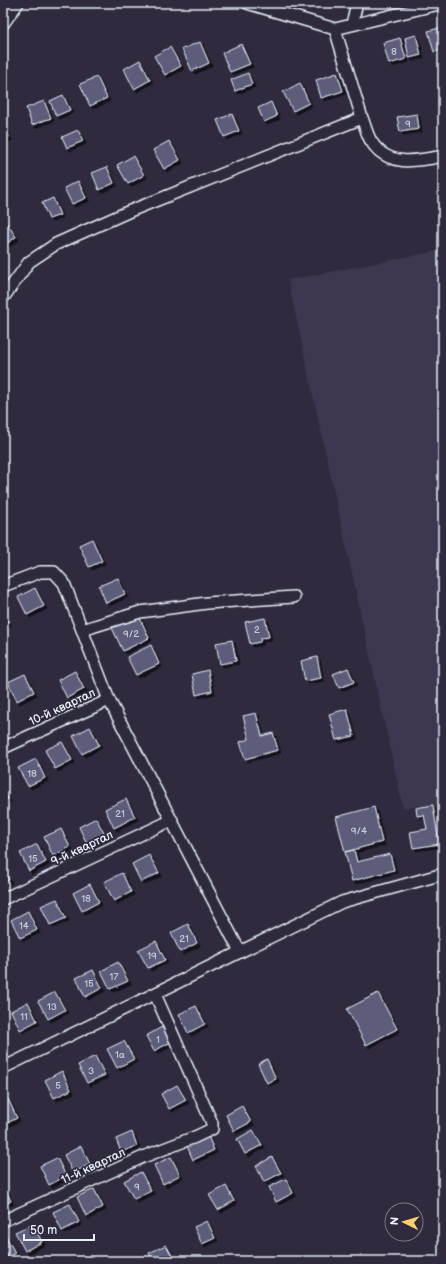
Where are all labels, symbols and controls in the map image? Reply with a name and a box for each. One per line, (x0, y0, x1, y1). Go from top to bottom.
house number: 8 (391, 46, 397, 58)
house number: 9 (405, 118, 411, 130)
house number: 2 (254, 624, 260, 636)
house number: 9/2 (123, 628, 139, 640)
street label: 10-й квартал (27, 685, 98, 729)
house number: 18 (27, 768, 37, 780)
house number: 21 (115, 808, 125, 820)
house number: 9/4 (351, 825, 367, 837)
street label: 9-й квартал (49, 827, 116, 869)
house number: 15 (28, 853, 38, 865)
house number: 18 (81, 893, 91, 905)
house number: 14 (19, 920, 29, 932)
house number: 21 (179, 933, 189, 945)
house number: 19 (147, 950, 157, 962)
house number: 17 (110, 971, 118, 983)
house number: 15 (84, 978, 94, 990)
house number: 13 (47, 1001, 57, 1013)
house number: 11 (20, 1011, 28, 1023)
house number: 1 (156, 1034, 160, 1046)
house number: 1а (115, 1049, 125, 1061)
house number: 3 (88, 1065, 94, 1077)
house number: 5 (55, 1080, 61, 1092)
street label: 11-й квартал (59, 1145, 128, 1188)
house number: 9 (134, 1181, 140, 1193)
north arrow (384, 1202, 424, 1242)
scale bar (24, 1216, 94, 1242)
text: N (388, 1216, 401, 1226)
text: 50 m (30, 1223, 57, 1238)

